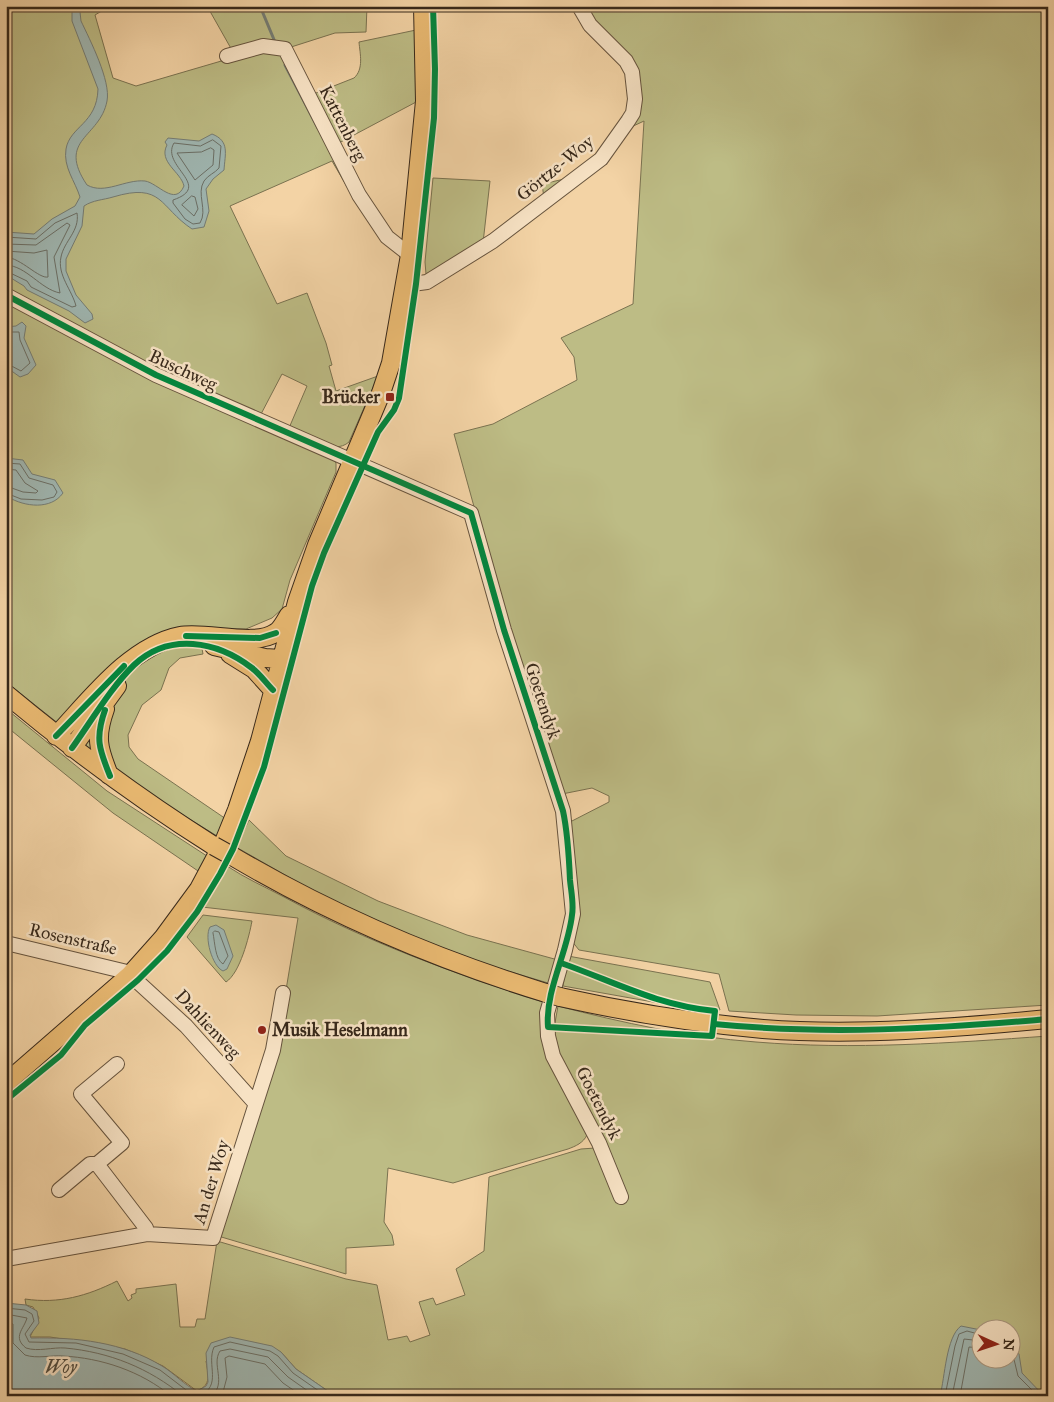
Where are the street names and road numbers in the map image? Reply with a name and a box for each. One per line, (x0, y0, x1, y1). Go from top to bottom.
street label: Kattenberg (314, 82, 372, 165)
street label: Görtze-Woy (512, 130, 598, 206)
street label: Buschweg (145, 345, 221, 397)
street label: Goetendyk (520, 660, 566, 743)
street label: Rosenstraße (27, 918, 119, 960)
street label: Dahlienweg (170, 985, 246, 1064)
street label: Goetendyk (571, 1063, 627, 1144)
street label: An der Woy (188, 1137, 234, 1228)

